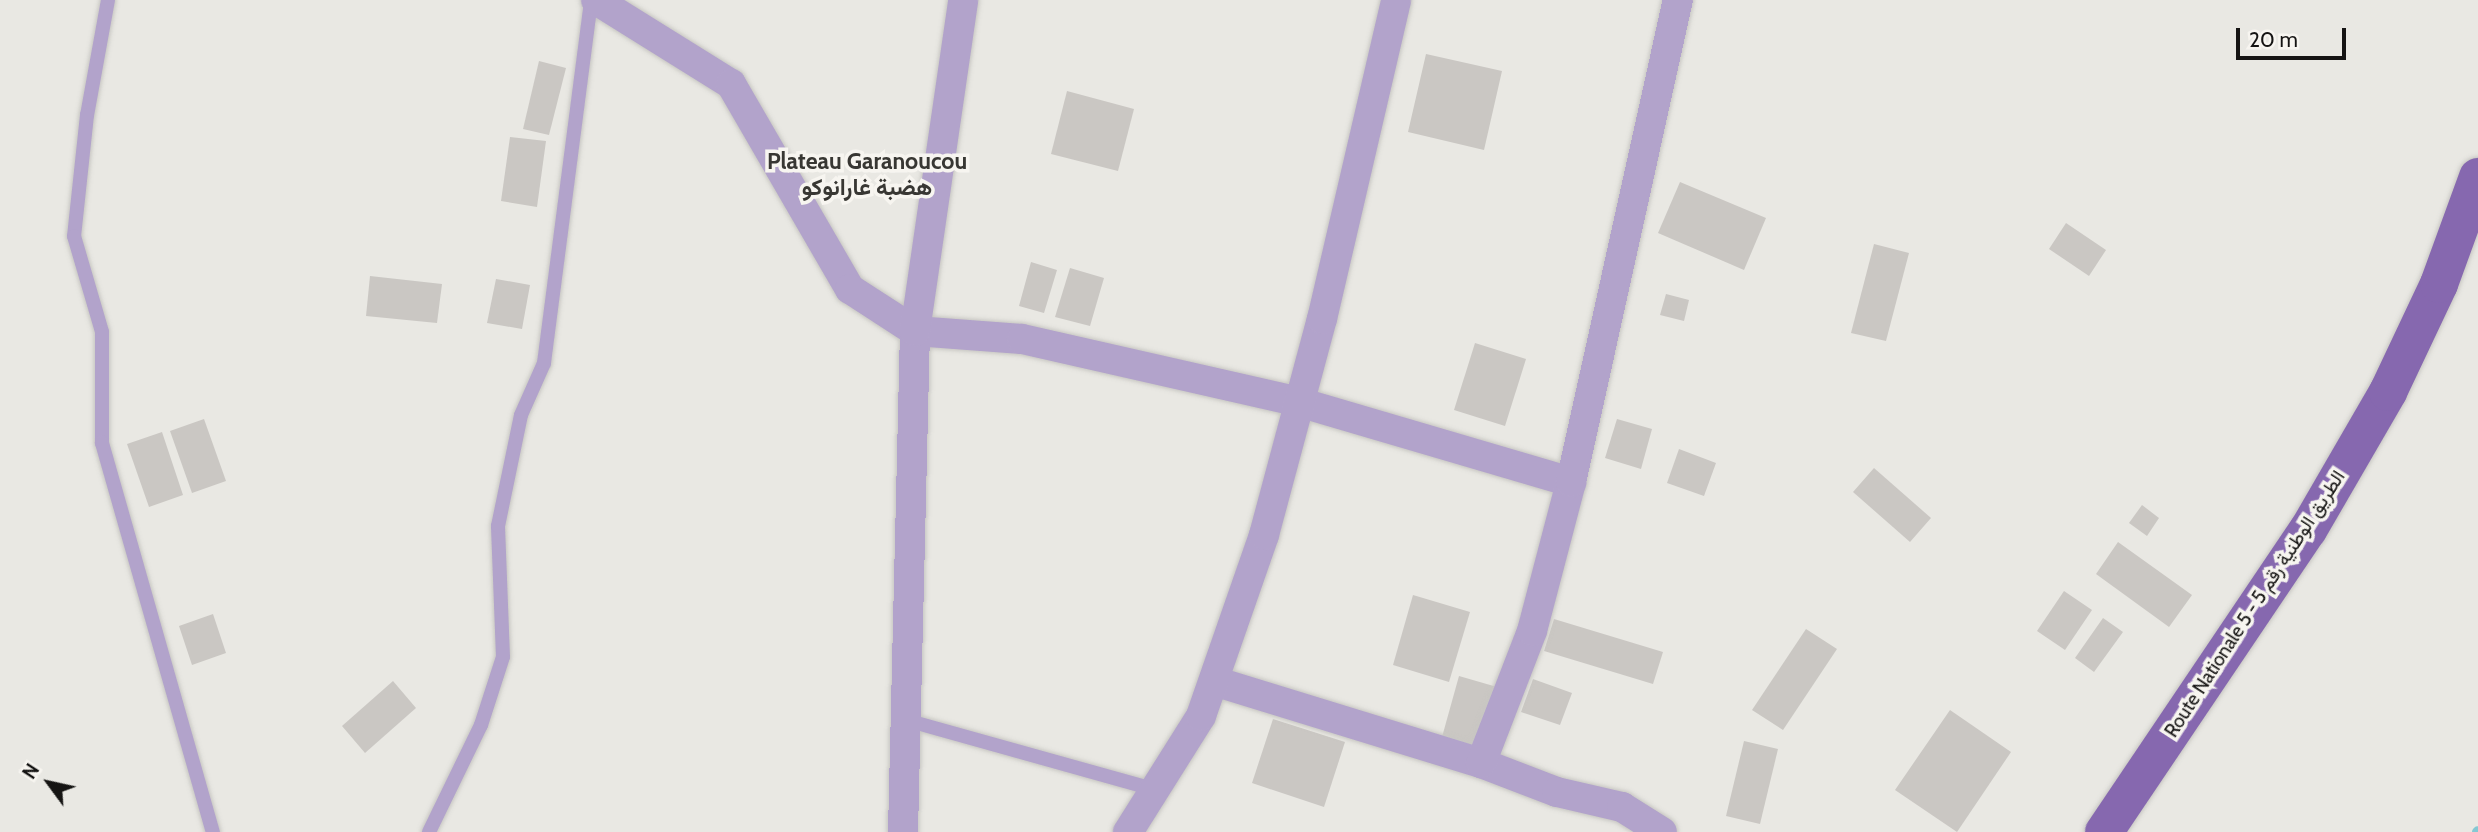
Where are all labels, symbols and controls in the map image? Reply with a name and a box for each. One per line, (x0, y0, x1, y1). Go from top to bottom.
scale bar (2240, 14, 2350, 58)
text: 20 m (2249, 27, 2298, 52)
district label: Plateau Garanoucou هضبة غارانوكو (767, 147, 967, 201)
street label: Route Nationale 5 - الطريق الوطنية رقم 5 (2160, 466, 2350, 742)
north arrow (14, 748, 84, 818)
text: N (18, 759, 44, 783)

